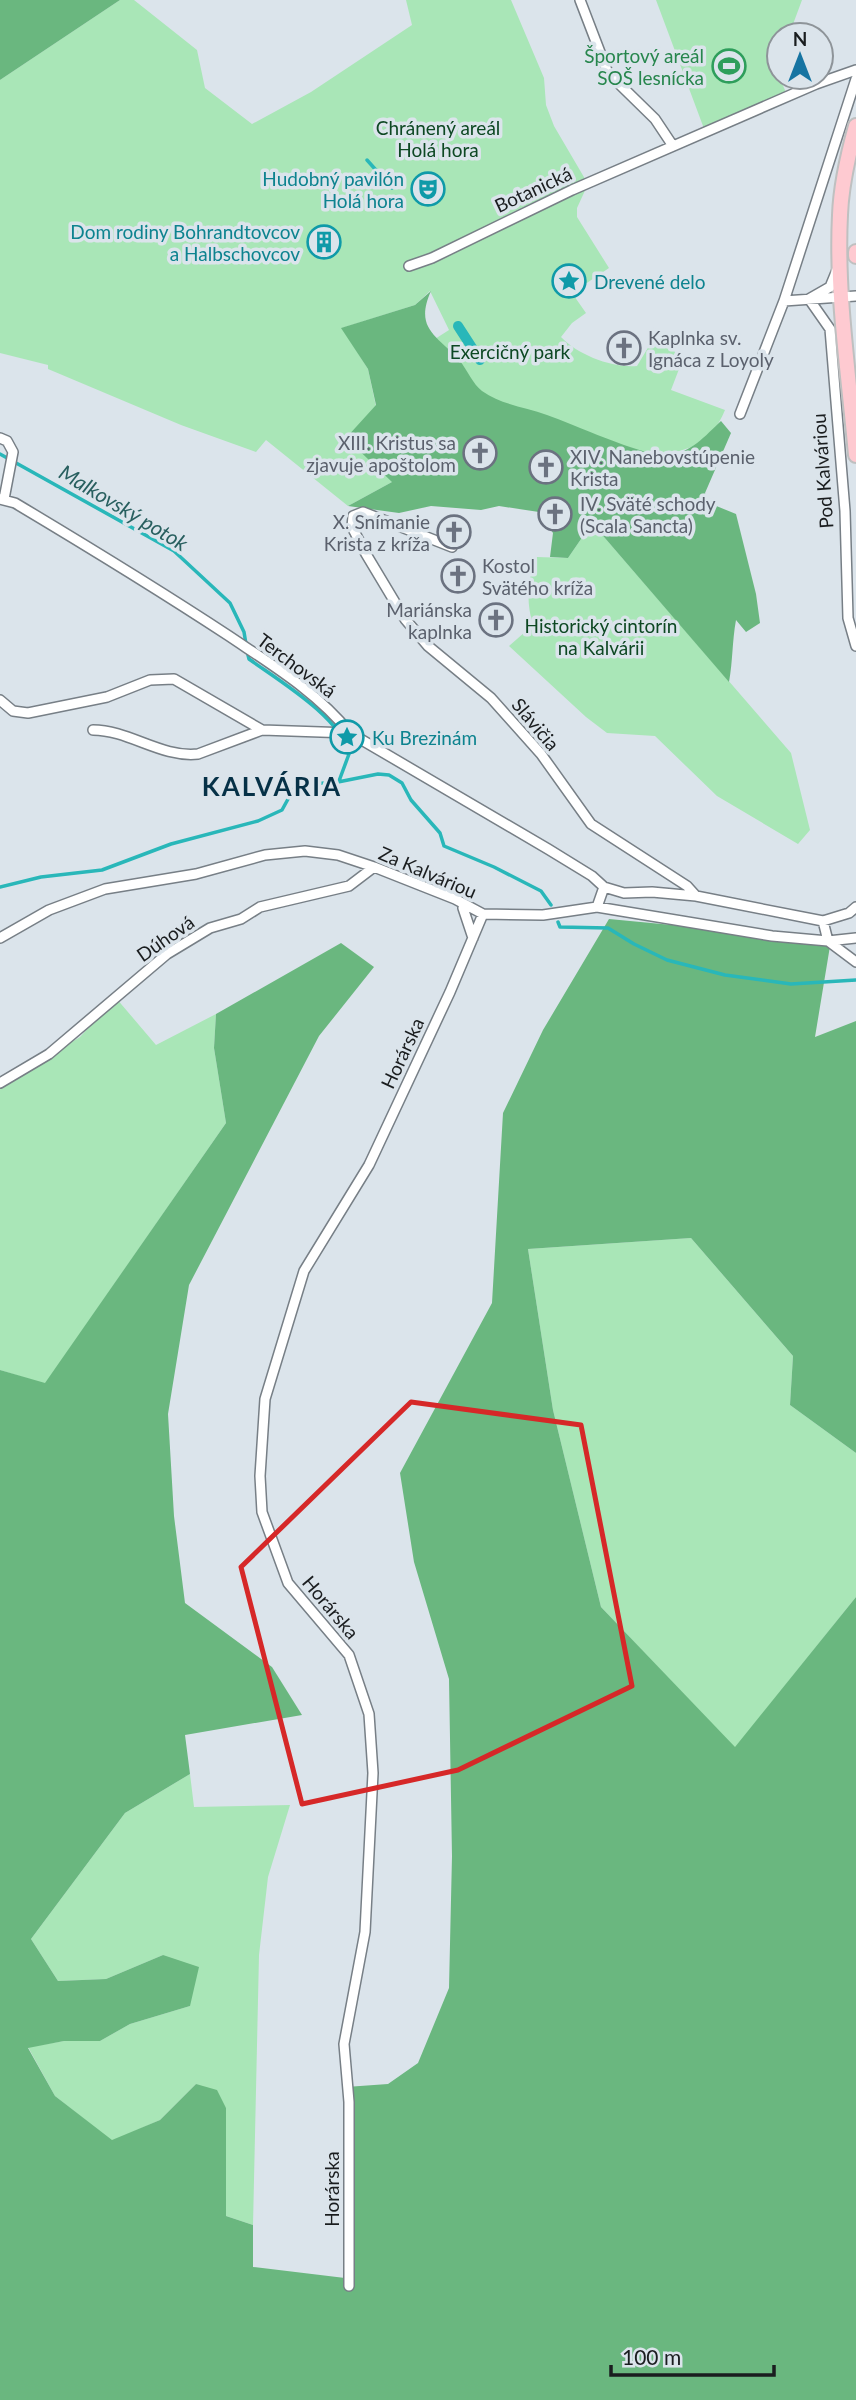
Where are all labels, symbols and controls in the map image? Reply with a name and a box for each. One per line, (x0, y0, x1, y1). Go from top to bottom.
north arrow (765, 21, 835, 91)
text: N (793, 27, 807, 50)
place label: Športový areál SOŠ lesnícka (584, 44, 704, 89)
sports icon: Športový areál SOŠ lesnícka (710, 47, 748, 85)
park label: Chránený areál Holá hora (376, 116, 500, 161)
street label: Botanická (491, 161, 575, 217)
place label: Hudobný pavilón Holá hora (262, 167, 404, 212)
theatre icon: Hudobný pavilón Holá hora (409, 170, 447, 208)
place label: Dom rodiny Bohrandtovcov a Halbschovcov (70, 220, 300, 265)
building icon: Dom rodiny Bohrandtovcov a Halbschovcov (305, 223, 343, 261)
place icon: Drevené delo (550, 262, 588, 300)
place label: Drevené delo (594, 270, 706, 293)
place label: Kaplnka sv. Ignáca z Loyoly (648, 326, 774, 371)
church icon: Kaplnka sv. Ignáca z Loyoly (605, 329, 643, 367)
park label: Exercičný park (450, 340, 571, 363)
street label: Pod Kalváriou (806, 413, 838, 529)
place label: XIII. Kristus sa zjavuje apoštolom (306, 431, 456, 476)
church icon: XIII. Kristus sa zjavuje apoštolom (461, 434, 499, 472)
place label: XIV. Nanebovstúpenie Krista (570, 445, 755, 490)
church icon: XIV. Nanebovstúpenie Krista (527, 448, 565, 486)
water label: Malkovský potok (55, 459, 194, 556)
place label: IV. Sväté schody (Scala Sancta) (580, 492, 716, 537)
church icon: IV. Sväté schody (Scala Sancta) (536, 495, 574, 533)
place label: X. Snímanie Krista z kríža (324, 510, 430, 555)
church icon: X. Snímanie Krista z kríža (435, 513, 473, 551)
place label: Kostol Svätého kríža (482, 554, 593, 599)
church icon: Kostol Svätého kríža (439, 557, 477, 595)
place label: Mariánska kaplnka (386, 598, 472, 643)
church icon: Mariánska kaplnka (477, 601, 515, 639)
park label: Historický cintorín na Kalvárii (525, 614, 677, 659)
street label: Terchovská (253, 628, 341, 702)
street label: Slávičia (507, 693, 565, 755)
place icon: Ku Brezinám (328, 718, 366, 756)
place label: Ku Brezinám (372, 726, 477, 749)
district label: KALVÁRIA (202, 770, 342, 802)
street label: Za Kalváriou (376, 841, 480, 903)
street label: Dúhová (132, 910, 198, 966)
street label: Horárska (376, 1014, 428, 1092)
street label: Horárska (298, 1571, 364, 1643)
street label: Horárska (320, 2151, 343, 2227)
scale bar (611, 2334, 774, 2378)
text: 100 m (622, 2344, 681, 2369)

